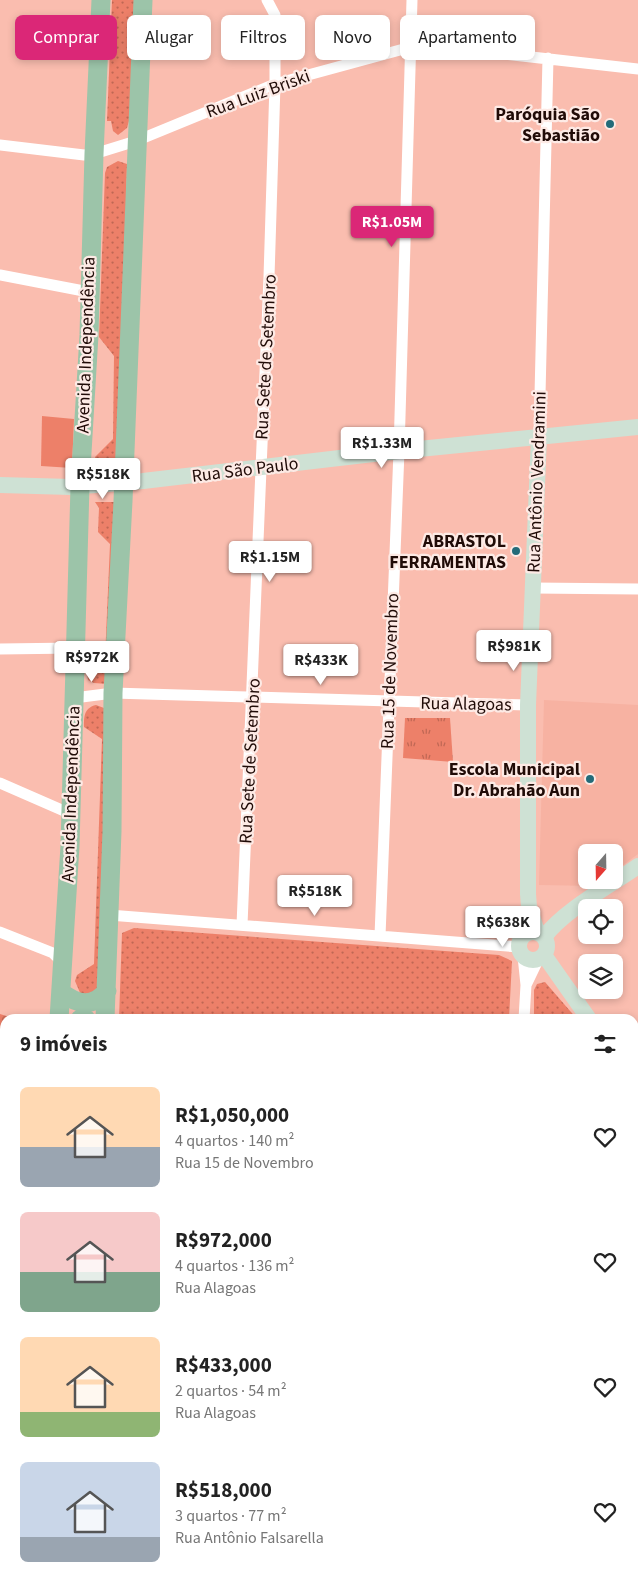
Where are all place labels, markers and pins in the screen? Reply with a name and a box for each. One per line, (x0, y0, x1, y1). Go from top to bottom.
place label: Paróquia São Sebastião (495, 102, 600, 148)
marker: Paróquia São Sebastião (604, 118, 616, 130)
pin: R$1.05M (346, 206, 438, 248)
pin: R$1.33M (336, 426, 428, 469)
pin: R$518K (62, 458, 144, 500)
place label: ABRASTOL FERRAMENTAS (389, 529, 506, 575)
pin: R$1.15M (224, 540, 316, 583)
marker: ABRASTOL FERRAMENTAS (510, 545, 522, 557)
pin: R$981K (473, 630, 555, 672)
pin: R$972K (51, 640, 133, 683)
pin: R$433K (280, 644, 362, 686)
place label: Escola Municipal Dr. Abrahão Aun (449, 757, 580, 803)
marker: Escola Municipal Dr. Abrahão Aun (584, 773, 596, 785)
pin: R$518K (274, 874, 356, 917)
pin: R$638K (462, 906, 544, 948)

